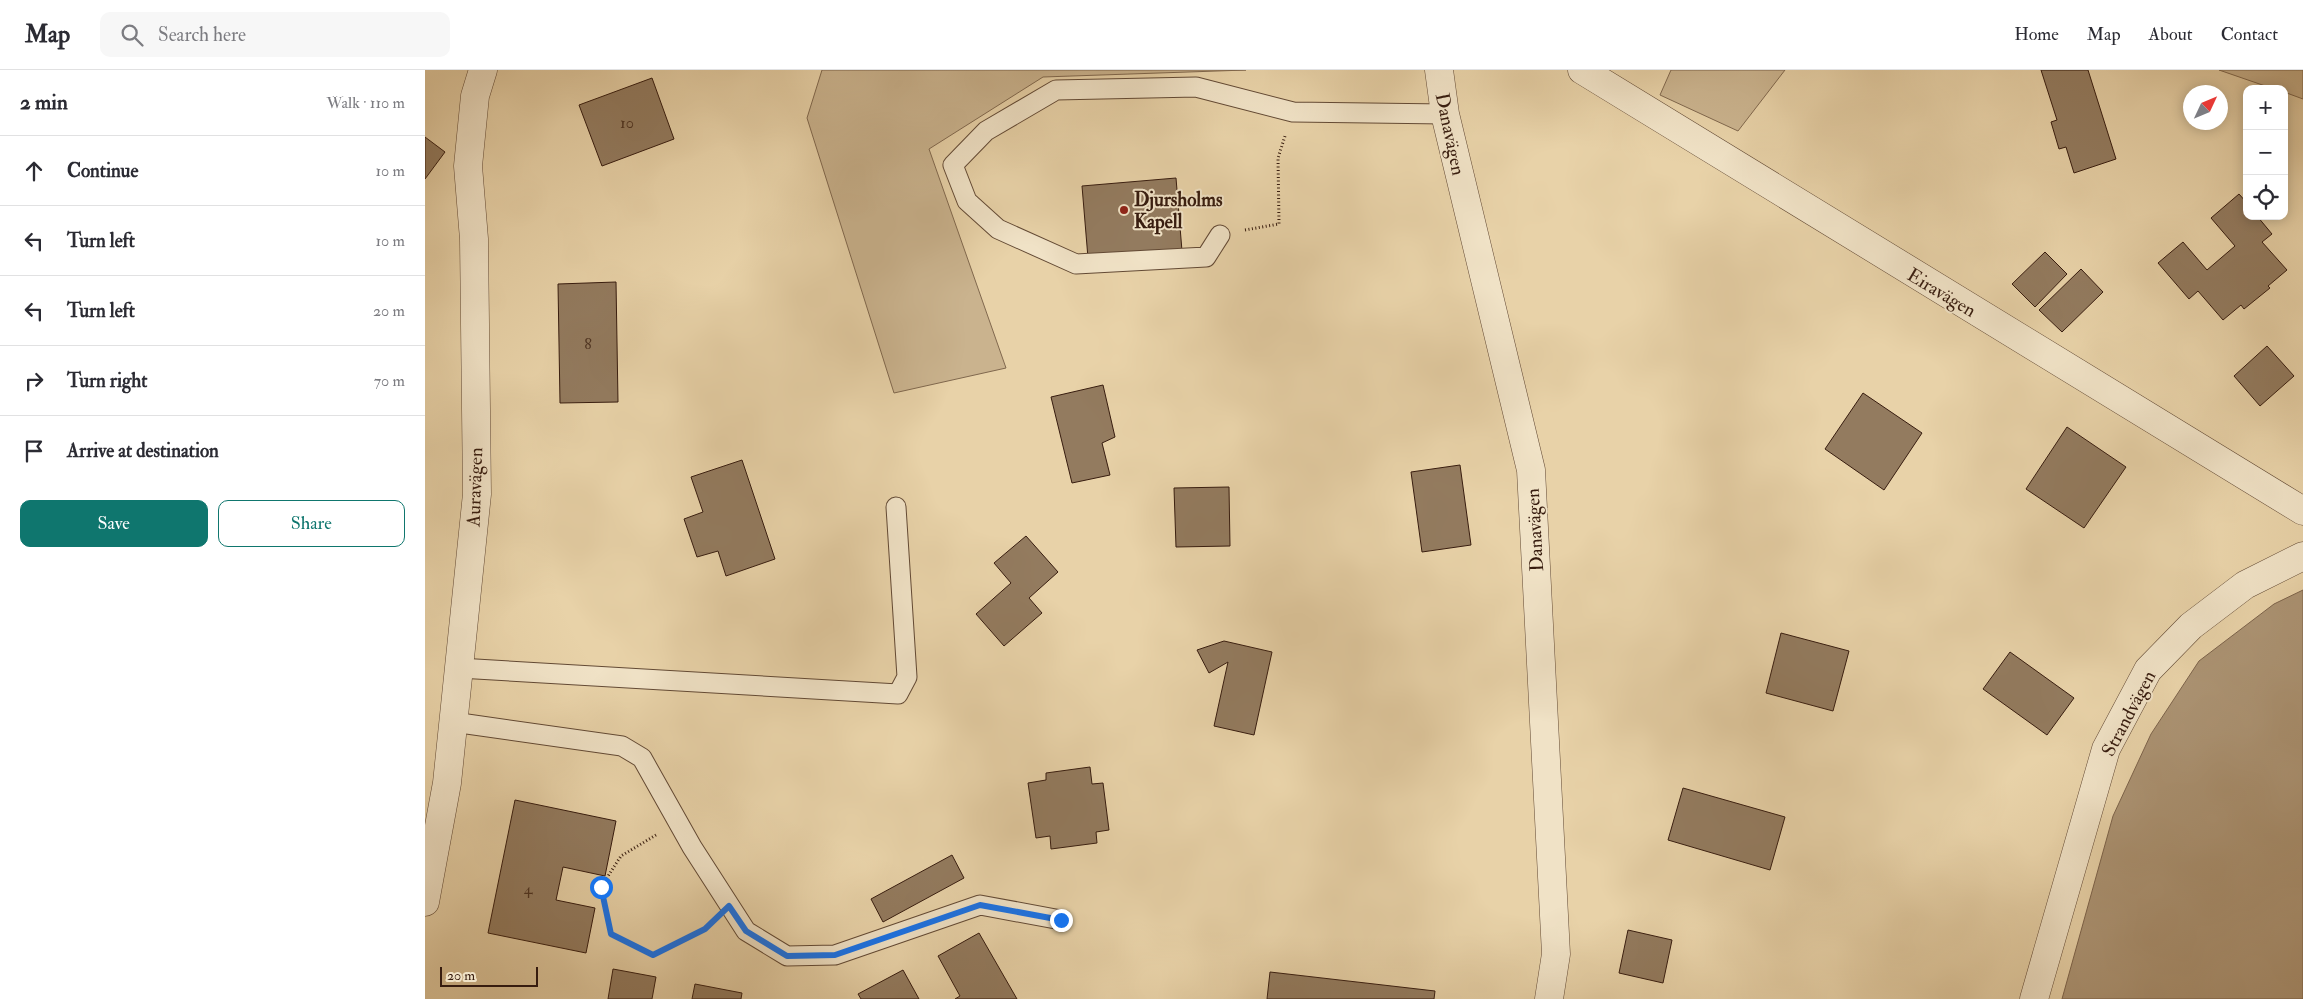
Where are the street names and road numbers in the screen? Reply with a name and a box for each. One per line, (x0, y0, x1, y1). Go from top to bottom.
street label: Danavägen (1430, 91, 1470, 178)
street label: Eiravägen (1903, 263, 1981, 323)
street label: Auravägen (462, 447, 488, 528)
street label: Danavägen (1521, 487, 1549, 572)
street label: Strandvägen (2096, 666, 2162, 760)

